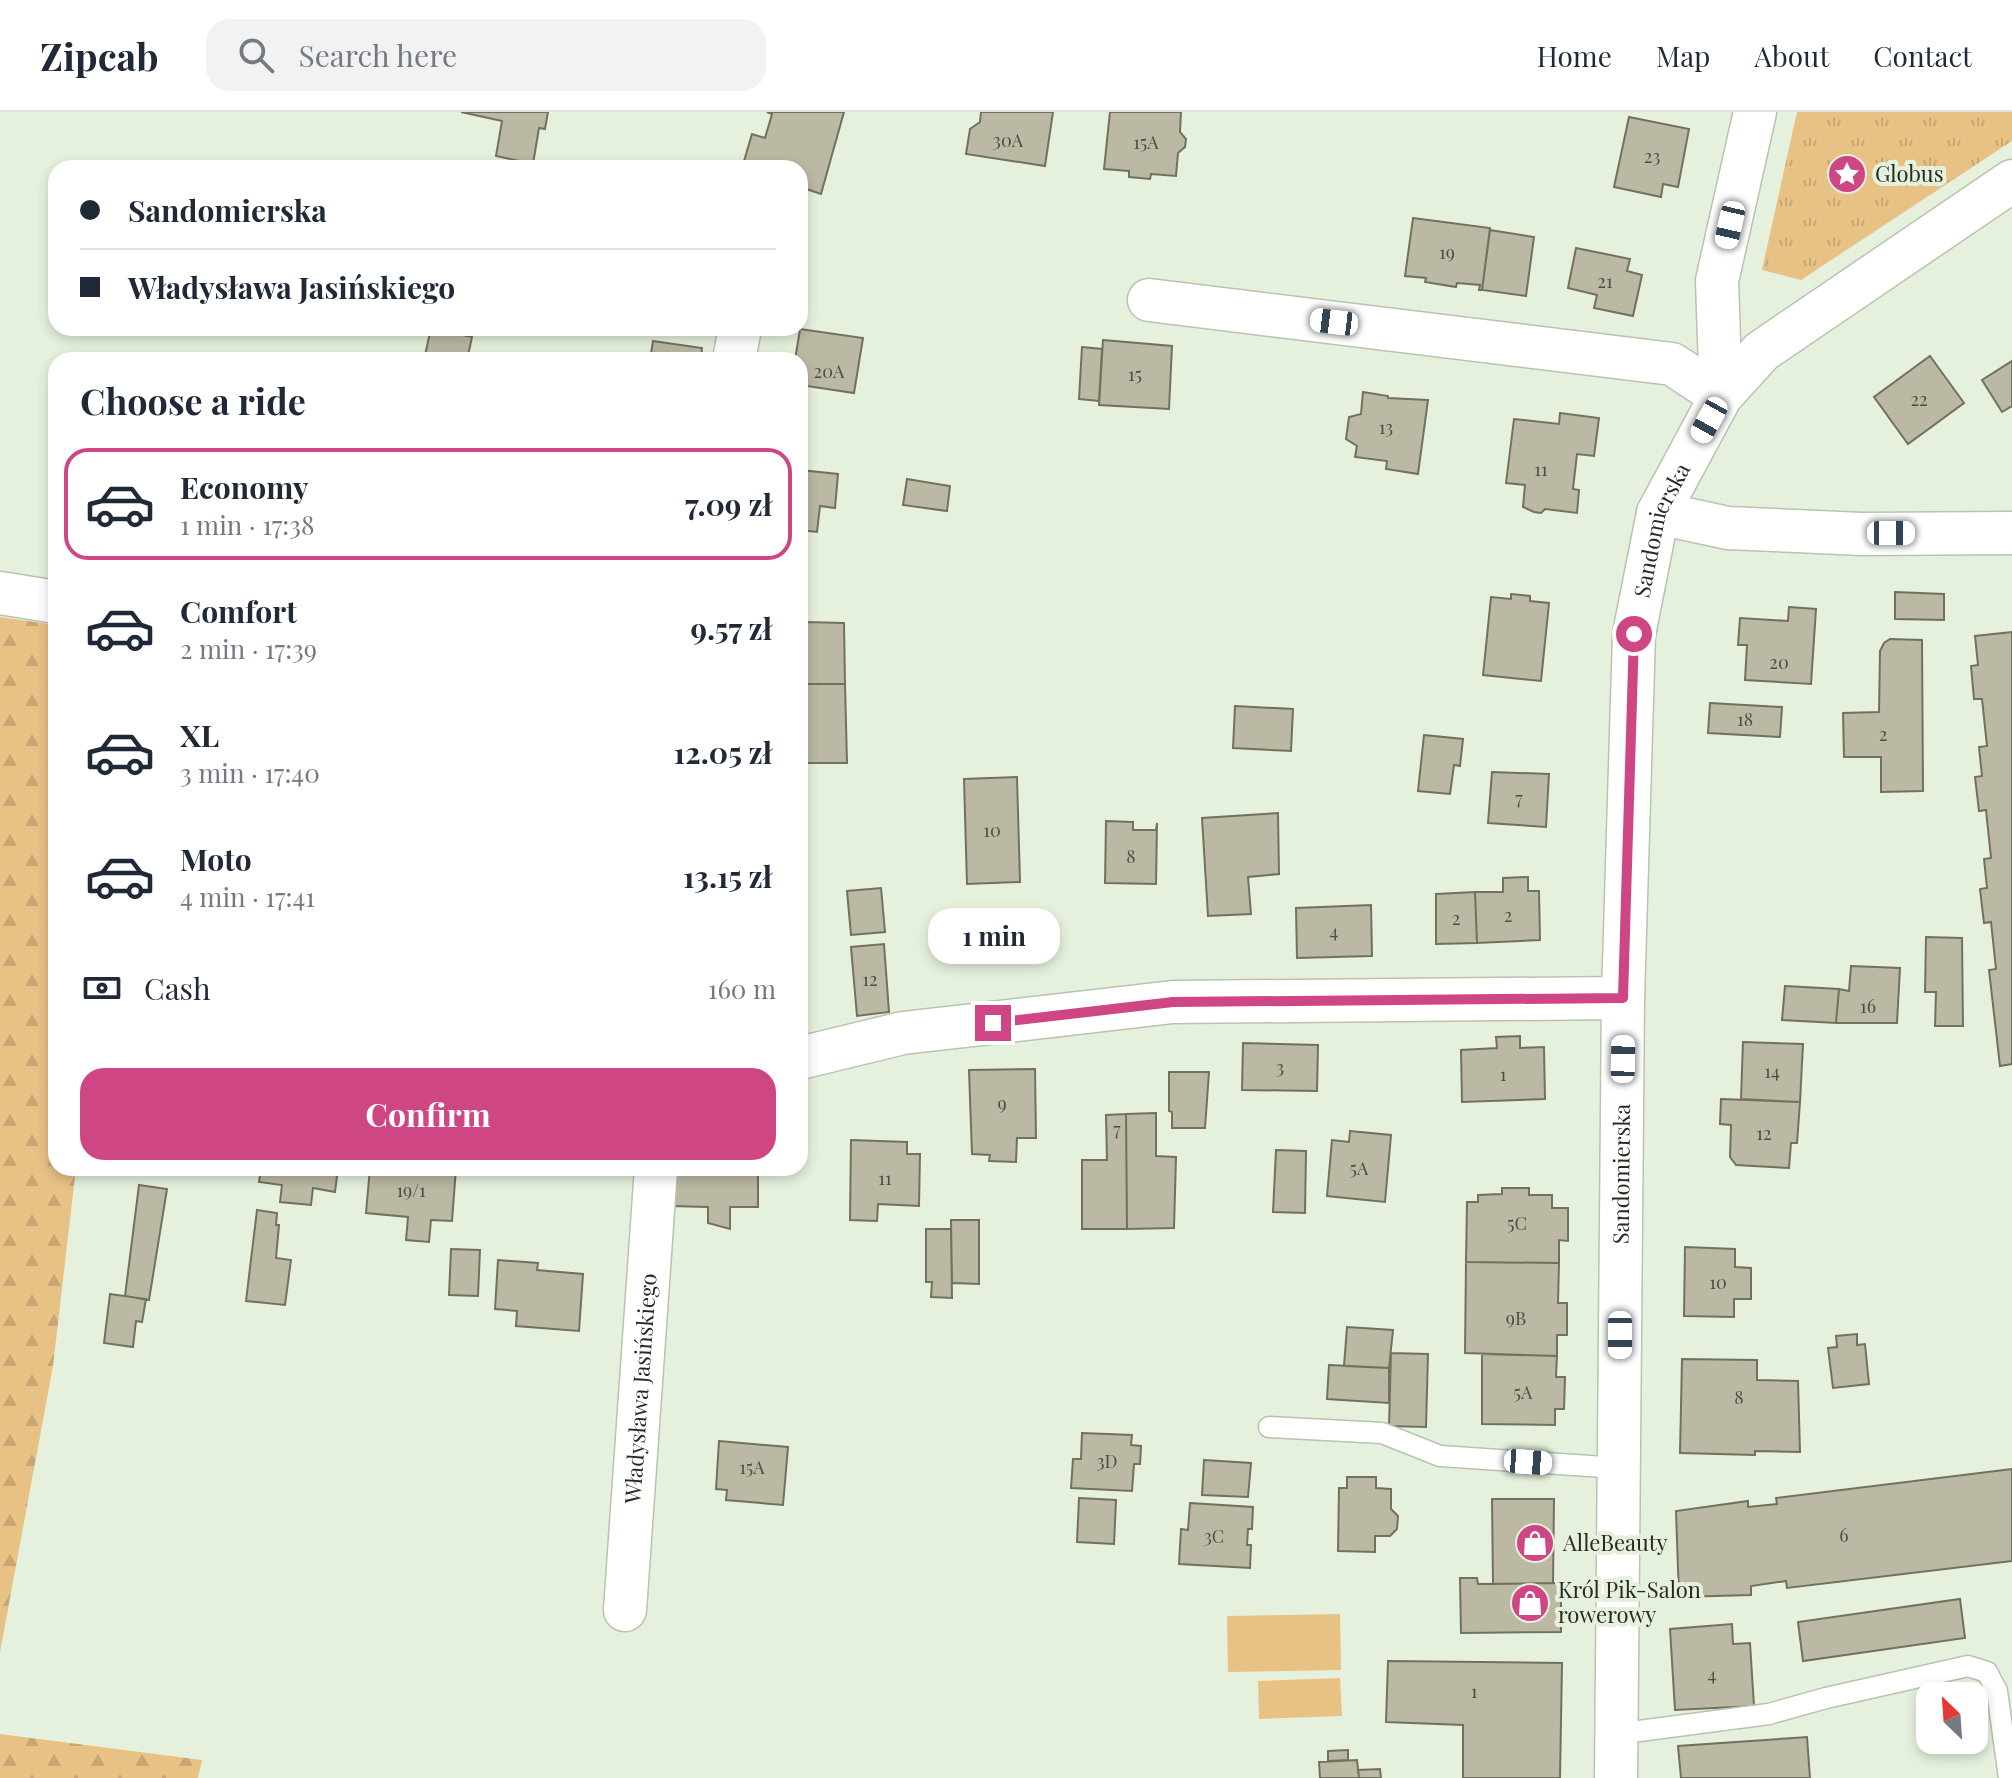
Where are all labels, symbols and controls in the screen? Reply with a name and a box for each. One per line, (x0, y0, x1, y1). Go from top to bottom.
search box (206, 19, 766, 91)
text: Zipcab (40, 30, 158, 81)
icon: search (234, 33, 278, 77)
text: Search here (298, 35, 457, 75)
text: Home (1537, 37, 1612, 74)
text: Map (1656, 37, 1710, 74)
text: About (1754, 37, 1829, 74)
text: Contact (1873, 37, 1972, 74)
house number: 30A (993, 128, 1024, 152)
house number: 15A (1133, 130, 1159, 154)
house number: 23 (1644, 144, 1660, 168)
place icon: Globus (1826, 153, 1868, 195)
place label: Globus (1875, 158, 1944, 188)
text: Sandomierska (128, 190, 327, 230)
car (1713, 199, 1747, 251)
house number: 19 (1439, 240, 1455, 264)
text: Władysława Jasińskiego (128, 267, 455, 307)
house number: 21 (1597, 269, 1613, 293)
car (1309, 307, 1359, 337)
house number: 20A (814, 359, 845, 383)
house number: 15 (1128, 362, 1142, 386)
text: Choose a ride (80, 376, 306, 424)
house number: 22 (1910, 387, 1928, 411)
car (1687, 393, 1731, 447)
house number: 13 (1379, 415, 1393, 439)
house number: 11 (1534, 457, 1548, 481)
street label: Sandomierska (1626, 457, 1696, 600)
text: Economy (180, 467, 309, 507)
icon: car (84, 468, 156, 540)
text: 7.09 zł (685, 484, 772, 524)
text: 1 min · 17:38 (180, 507, 314, 542)
car (1867, 521, 1915, 545)
text: Comfort (180, 591, 297, 631)
icon: car (84, 592, 156, 664)
text: 9.57 zł (690, 608, 772, 648)
route start (1616, 616, 1652, 652)
text: 2 min · 17:39 (180, 631, 317, 666)
house number: 20 (1769, 650, 1789, 674)
house number: 18 (1737, 707, 1753, 731)
text: XL (180, 715, 219, 755)
icon: car (84, 716, 156, 788)
house number: 2 (1879, 722, 1887, 746)
text: 12.05 zł (674, 732, 772, 772)
text: 3 min · 17:40 (180, 755, 320, 790)
house number: 7 (1515, 786, 1523, 810)
house number: 10 (983, 818, 1001, 842)
text: Moto (180, 839, 252, 879)
icon: car (84, 840, 156, 912)
house number: 8 (1126, 844, 1136, 868)
text: 13.15 zł (683, 856, 772, 896)
text: 4 min · 17:41 (180, 879, 315, 914)
house number: 2 (1504, 903, 1512, 927)
house number: 2 (1452, 906, 1460, 930)
callout: 1 min (927, 907, 1059, 963)
text: 1 min (962, 918, 1026, 953)
house number: 4 (1330, 919, 1339, 943)
icon: cash (80, 966, 124, 1010)
house number: 12 (862, 967, 878, 991)
text: Cash (144, 968, 211, 1008)
text: 160 m (708, 971, 776, 1006)
house number: 16 (1860, 994, 1876, 1018)
route end (975, 1005, 1011, 1041)
car (1611, 1035, 1635, 1083)
house number: 3 (1276, 1055, 1284, 1079)
house number: 14 (1764, 1059, 1780, 1083)
house number: 1 (1500, 1062, 1507, 1086)
button: Confirm (80, 1068, 776, 1160)
house number: 9 (997, 1091, 1007, 1115)
street label: Sandomierska (1605, 1104, 1636, 1244)
house number: 7 (1113, 1117, 1121, 1141)
house number: 12 (1756, 1121, 1772, 1145)
house number: 5A (1350, 1156, 1369, 1180)
house number: 11 (878, 1166, 892, 1190)
house number: 19/1 (396, 1178, 426, 1202)
house number: 5C (1507, 1211, 1527, 1235)
house number: 10 (1709, 1270, 1727, 1294)
street label: Władysława Jasińskiego (616, 1272, 663, 1506)
house number: 9B (1506, 1306, 1526, 1330)
car (1608, 1311, 1632, 1359)
house number: 5A (1514, 1380, 1533, 1404)
house number: 8 (1734, 1385, 1744, 1409)
car (1503, 1448, 1553, 1476)
house number: 3D (1096, 1449, 1118, 1473)
house number: 15A (739, 1455, 765, 1479)
shop icon: AlleBeauty (1514, 1522, 1556, 1564)
house number: 6 (1839, 1523, 1849, 1547)
house number: 3C (1204, 1524, 1224, 1548)
place label: AlleBeauty (1562, 1527, 1668, 1557)
place label: Król Pik-Salon rowerowy (1558, 1574, 1701, 1629)
shop icon: Król Pik-Salon rowerowy (1509, 1582, 1551, 1624)
house number: 4 (1708, 1662, 1717, 1686)
house number: 1 (1471, 1679, 1478, 1703)
north arrow (1916, 1682, 1988, 1754)
map controls (1916, 1682, 1988, 1754)

